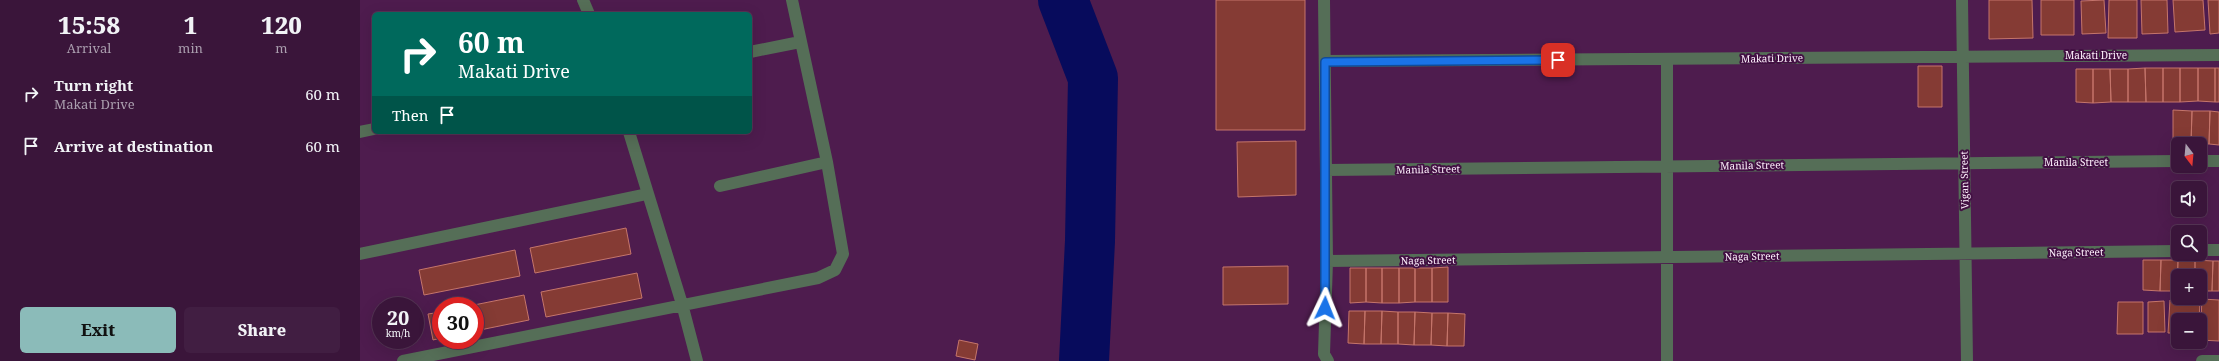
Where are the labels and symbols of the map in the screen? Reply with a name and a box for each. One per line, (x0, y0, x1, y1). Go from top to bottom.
pin (1541, 43, 1575, 77)
street label: Makati Drive (2065, 48, 2127, 62)
street label: Makati Drive (1741, 50, 1803, 66)
north arrow (2171, 137, 2207, 173)
street label: Vigan Street (1956, 150, 1972, 209)
street label: Manila Street (2044, 155, 2108, 169)
street label: Manila Street (1720, 157, 1785, 173)
street label: Manila Street (1396, 161, 1461, 177)
street label: Naga Street (2048, 245, 2104, 259)
street label: Naga Street (1724, 249, 1780, 263)
street label: Naga Street (1400, 253, 1456, 267)
position arrow (1304, 287, 1346, 329)
speed limit sign: 30 (432, 297, 484, 349)

